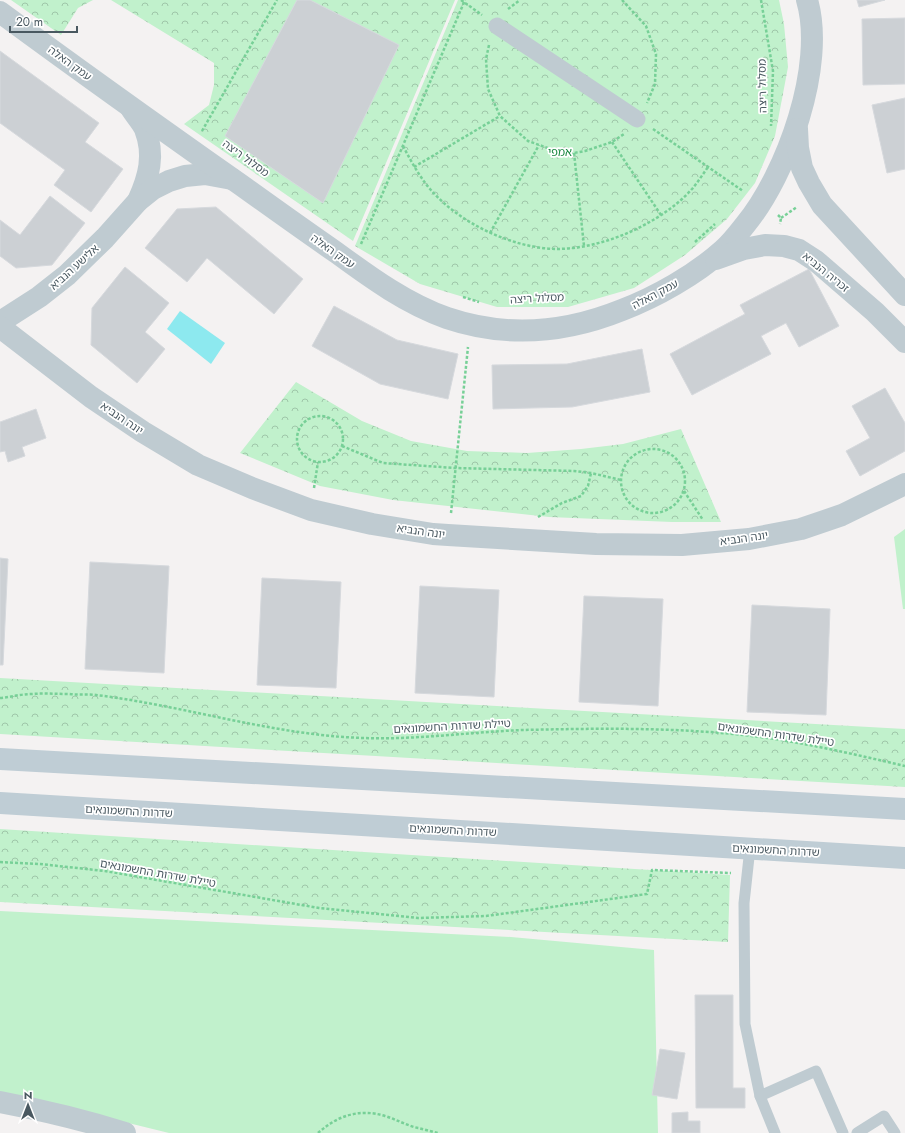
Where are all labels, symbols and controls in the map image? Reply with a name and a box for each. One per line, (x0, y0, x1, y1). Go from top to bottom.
scale bar (10, 8, 77, 34)
text: 20 m (16, 13, 43, 31)
street label: עמק האלה (45, 42, 95, 84)
street label: מסלול ריצה (754, 59, 770, 113)
street label: מסלול ריצה (219, 136, 273, 180)
park label: אמפי (548, 144, 572, 160)
street label: עמק האלה (308, 230, 358, 272)
street label: אלישע הנביא (46, 241, 102, 293)
street label: זכריה הנביא (799, 248, 853, 296)
street label: עמק האלה (629, 275, 681, 313)
street label: מסלול ריצה (510, 289, 564, 307)
street label: יונה הנביא (97, 398, 147, 438)
street label: יונה הנביא (396, 520, 446, 542)
street label: יונה הנביא (719, 527, 769, 549)
street label: טיילת שדרות החשמונאים (393, 715, 511, 737)
street label: טיילת שדרות החשמונאים (717, 718, 835, 750)
street label: שדרות החשמונאים (85, 801, 173, 821)
street label: שדרות החשמונאים (409, 820, 497, 840)
street label: שדרות החשמונאים (732, 840, 820, 860)
street label: טיילת שדרות החשמונאים (99, 855, 217, 891)
north arrow (8, 1085, 48, 1125)
text: N (24, 1087, 32, 1103)

